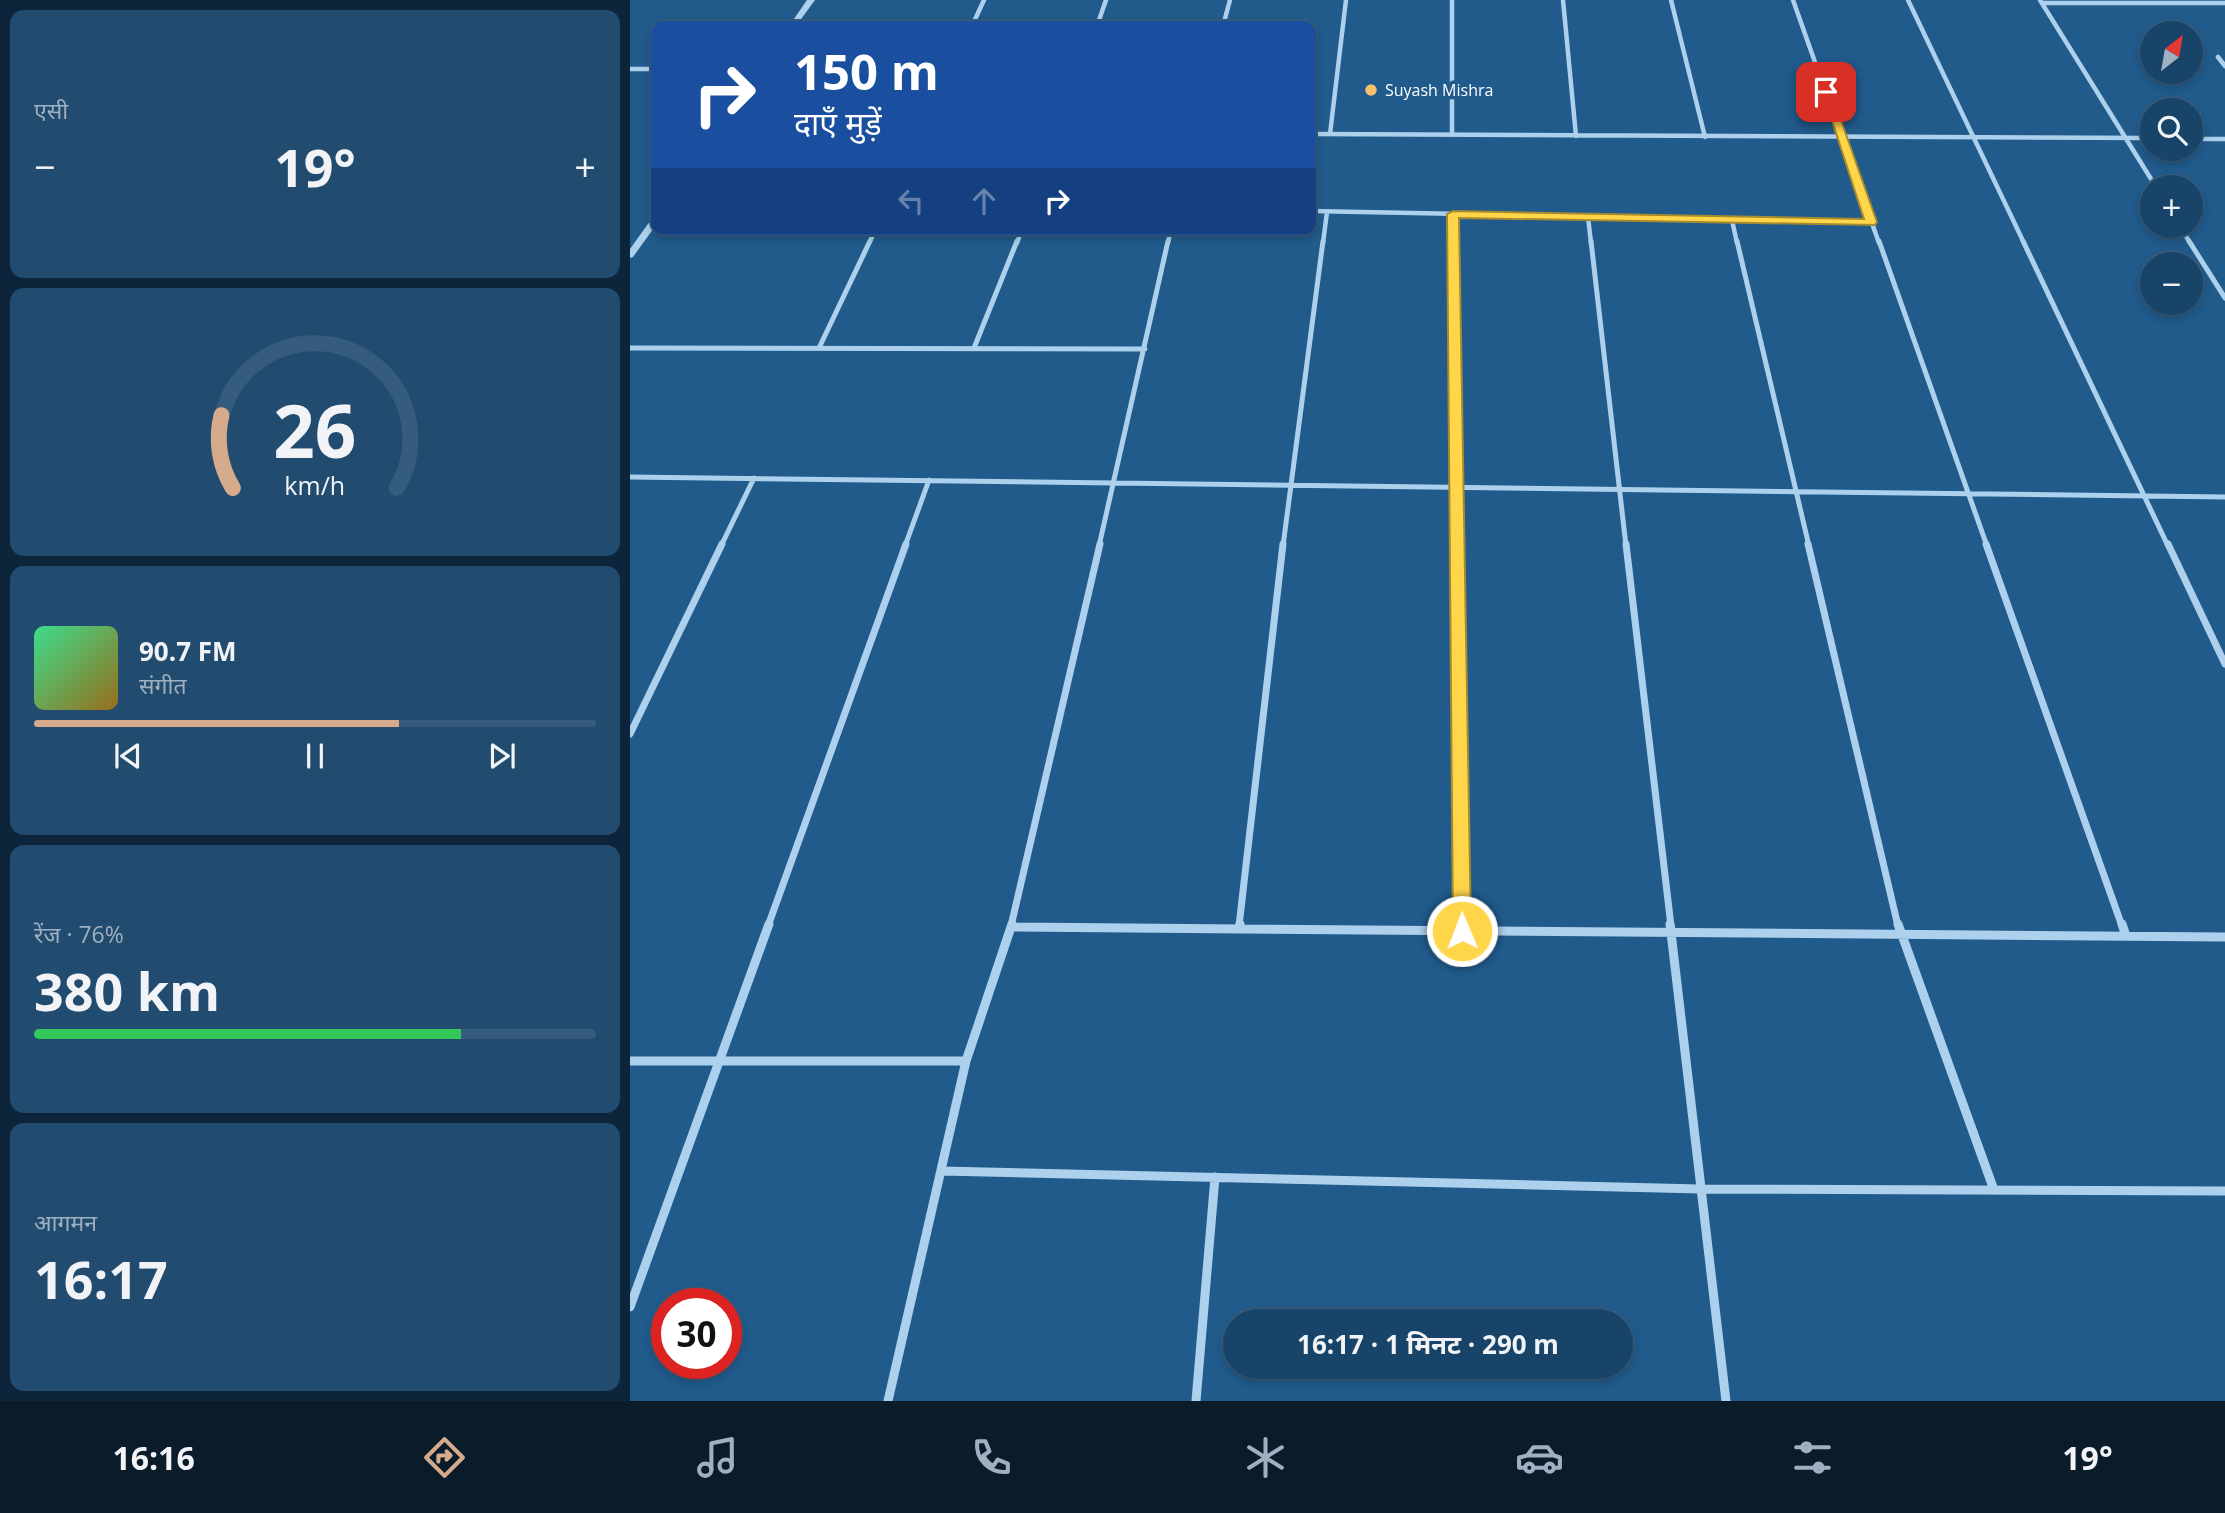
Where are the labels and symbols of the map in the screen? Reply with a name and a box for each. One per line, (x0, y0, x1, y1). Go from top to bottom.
north arrow (2140, 21, 2203, 84)
pin (1796, 62, 1856, 122)
place label: Suyash Mishra (1385, 79, 1493, 101)
marker: Suyash Mishra (1363, 82, 1379, 98)
position arrow (1425, 894, 1499, 968)
speed limit sign: 30 (651, 1288, 742, 1379)

